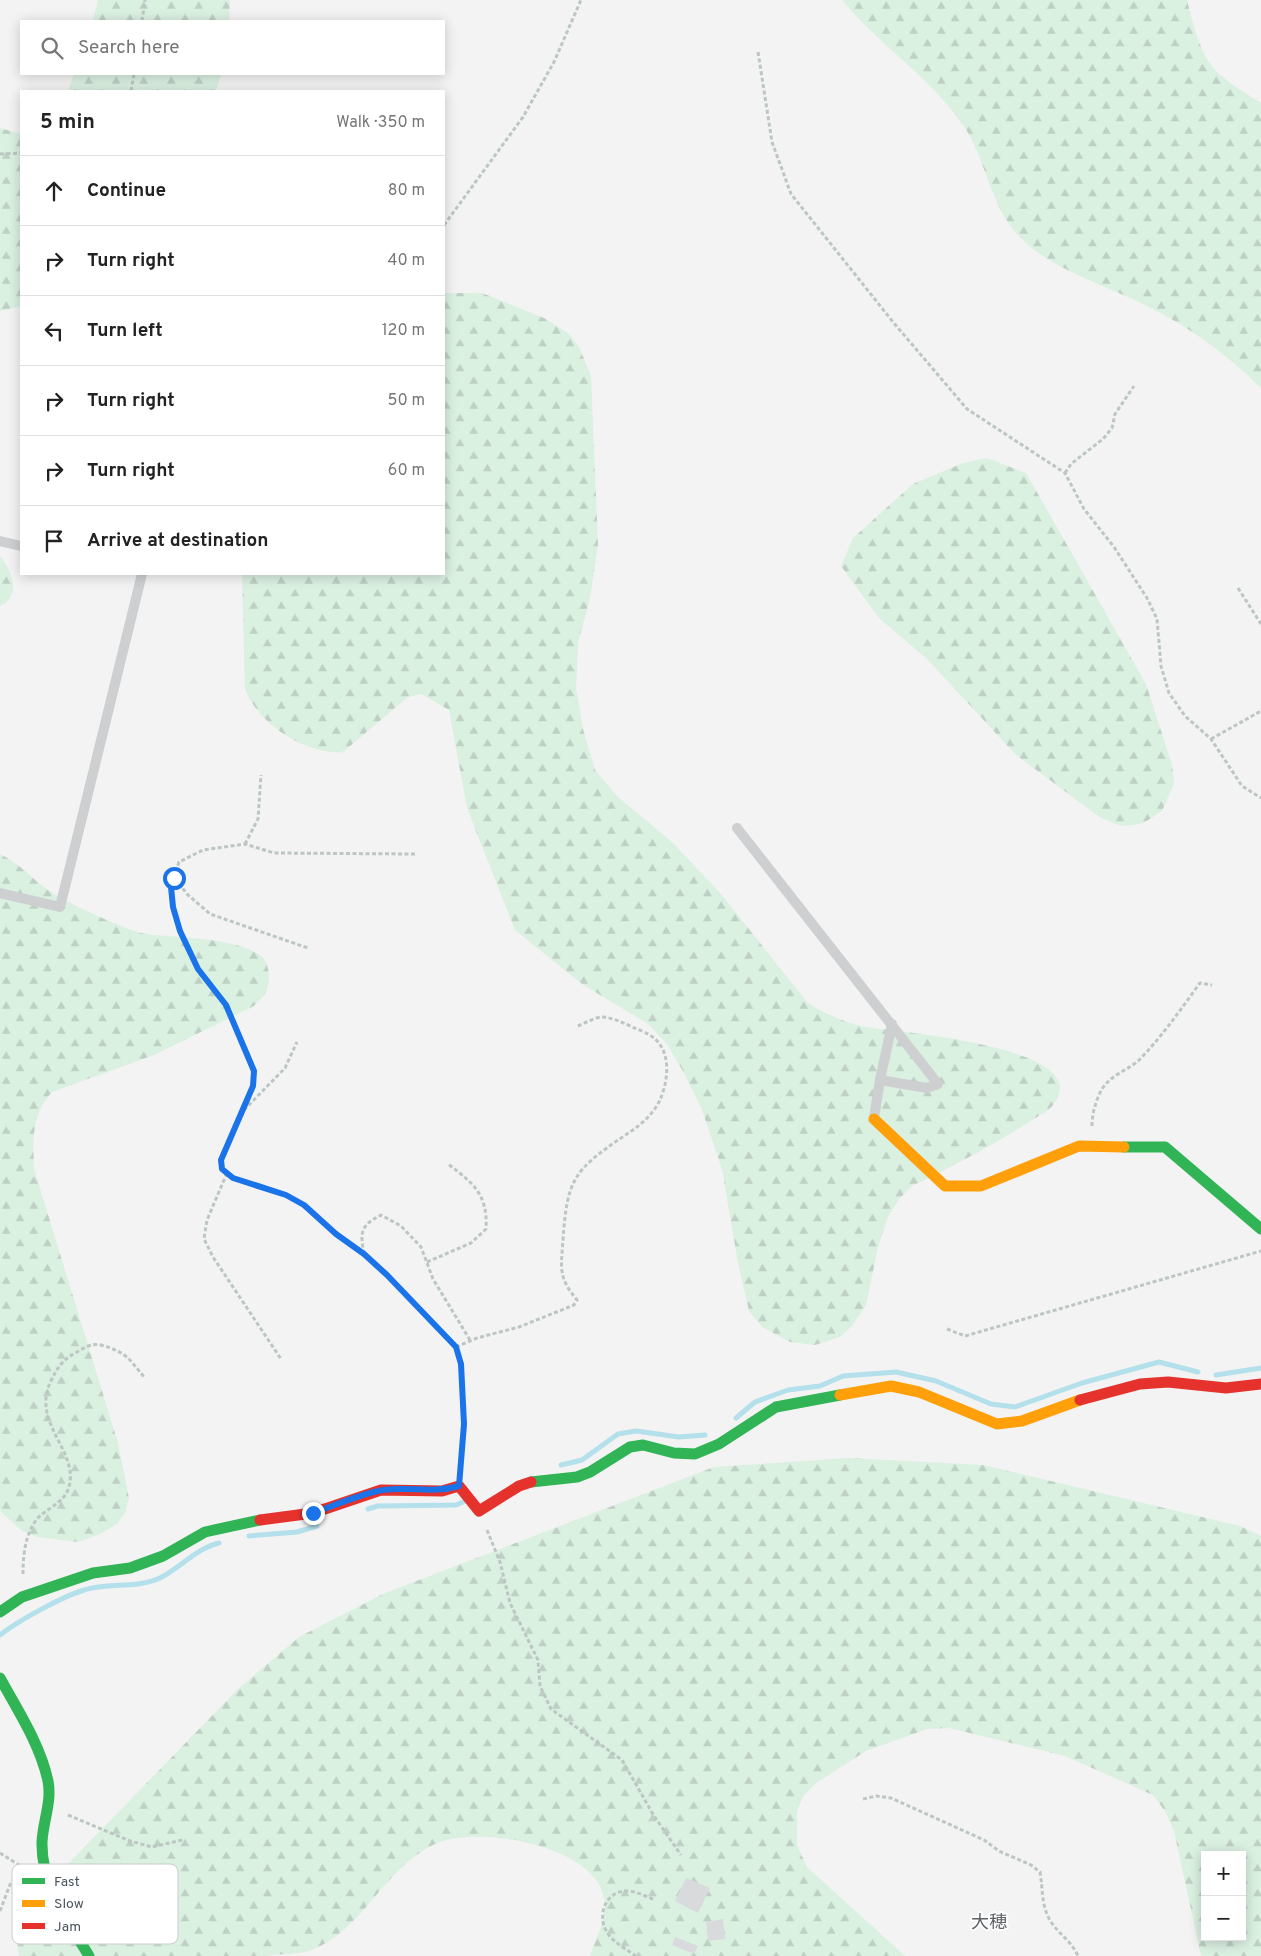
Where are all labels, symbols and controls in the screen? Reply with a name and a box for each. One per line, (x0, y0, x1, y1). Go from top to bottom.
search box (20, 20, 445, 75)
icon: search (38, 34, 66, 62)
text: Search here (78, 36, 180, 60)
text: 5 min (40, 109, 95, 136)
text: Walk · 350 m (336, 113, 425, 133)
icon: ahead (40, 177, 68, 205)
text: Continue (87, 179, 166, 203)
text: 80 m (388, 181, 425, 201)
icon: right (40, 247, 68, 275)
text: Turn right (87, 249, 175, 273)
text: 40 m (387, 251, 425, 271)
icon: left (40, 317, 68, 345)
text: Turn left (87, 319, 163, 343)
text: 120 m (382, 321, 425, 341)
icon: right (40, 387, 68, 415)
text: Turn right (87, 389, 175, 413)
text: 50 m (388, 391, 425, 411)
icon: right (40, 457, 68, 485)
text: Turn right (87, 459, 175, 483)
text: 60 m (388, 461, 425, 481)
icon: arrive (40, 527, 68, 555)
text: Arrive at destination (87, 529, 268, 553)
route start (163, 867, 186, 890)
route end (302, 1502, 325, 1525)
map controls (1201, 1851, 1246, 1941)
button: + (1201, 1851, 1246, 1896)
legend (12, 1864, 178, 1944)
text: Fast (54, 1874, 80, 1891)
text: Slow (54, 1896, 84, 1913)
button: − (1201, 1896, 1246, 1941)
district label: 大穂 (971, 1912, 1007, 1935)
text: Jam (54, 1919, 81, 1936)

